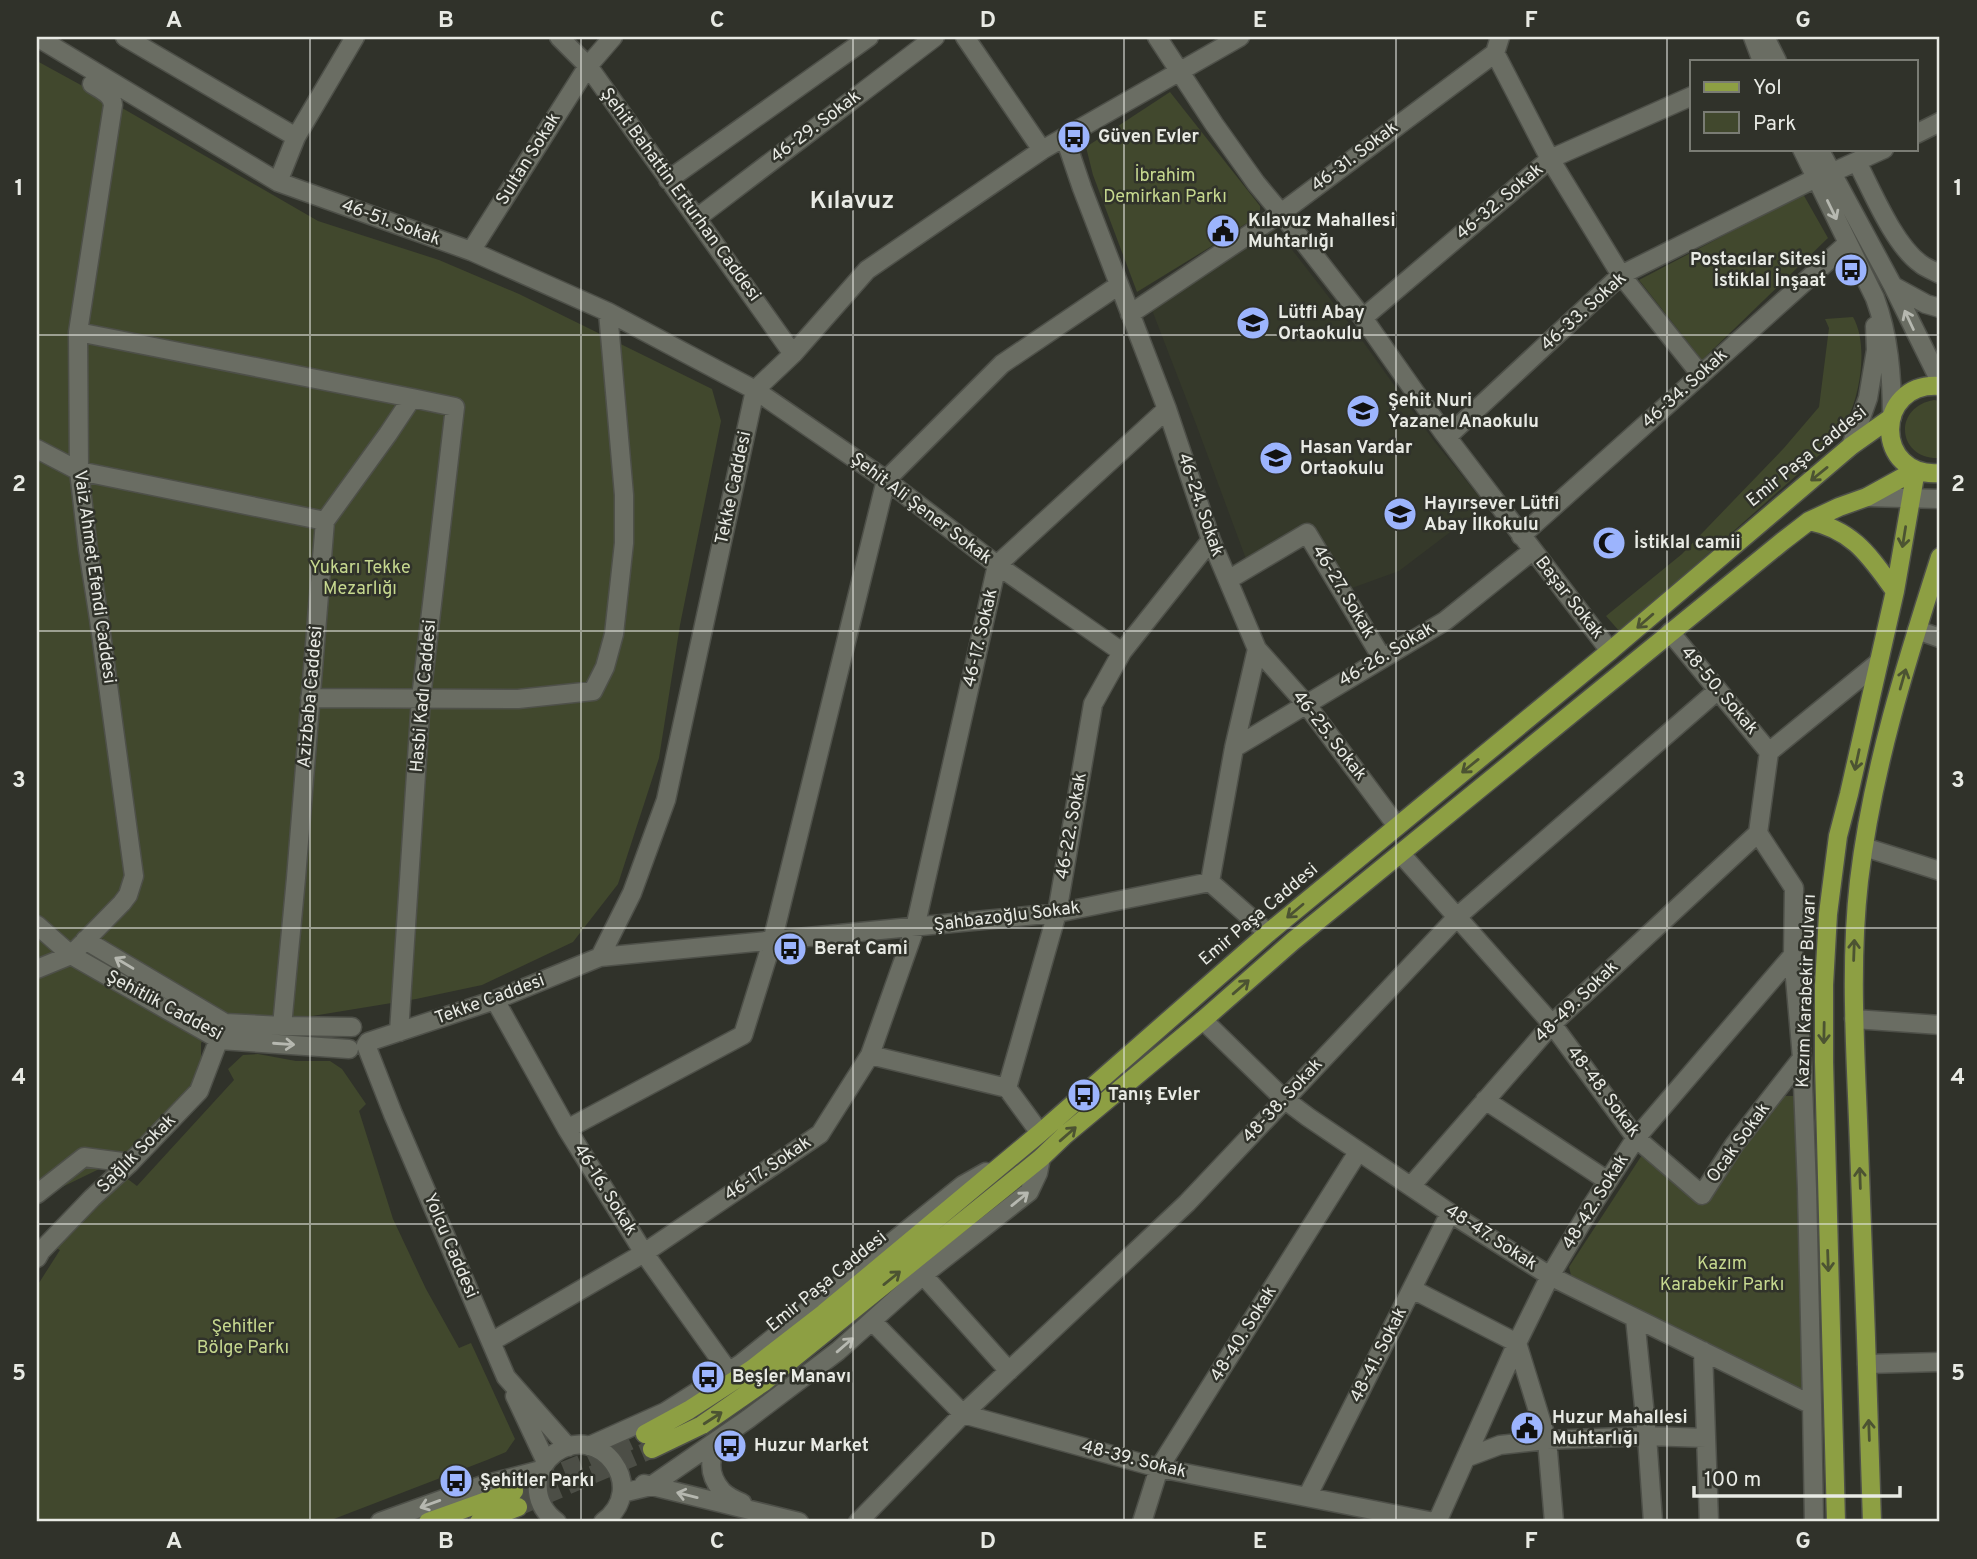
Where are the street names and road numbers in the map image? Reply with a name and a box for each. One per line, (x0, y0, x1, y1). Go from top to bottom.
street label: Şehit Bahattin Erturhan Caddesi (595, 84, 765, 306)
street label: 46-29. Sokak (766, 85, 866, 169)
street label: Sultan Sokak (491, 108, 567, 210)
street label: 46-31. Sokak (1307, 117, 1403, 197)
street label: 46-32. Sokak (1451, 159, 1549, 245)
street label: 46-51. Sokak (338, 194, 444, 252)
street label: 46-33. Sokak (1536, 267, 1632, 357)
street label: 46-34. Sokak (1637, 344, 1733, 434)
street label: Emir Paşa Caddesi (1742, 401, 1872, 513)
street label: Tekke Caddesi (711, 429, 757, 547)
street label: Şehit Ali Şener Sokak (846, 448, 996, 570)
street label: 46-24. Sokak (1172, 450, 1228, 560)
street label: Vaiz Ahmet Efendi Caddesi (68, 469, 120, 685)
street label: 46-27. Sokak (1306, 541, 1380, 643)
street label: Başar Sokak (1529, 552, 1609, 644)
street label: 46-17. Sokak (959, 587, 1003, 689)
street label: 46-26. Sokak (1335, 617, 1439, 693)
street label: Hasbi Kadı Caddesi (406, 619, 442, 773)
street label: Azizbaba Caddesi (293, 625, 329, 769)
street label: 48-50. Sokak (1675, 642, 1763, 740)
street label: 46-25. Sokak (1287, 686, 1371, 786)
street label: 46-22. Sokak (1051, 771, 1093, 881)
street label: Emir Paşa Caddesi (1195, 859, 1323, 971)
street label: Kazım Karabekir Bulvarı (1792, 894, 1822, 1088)
street label: Şahbazoğlu Sokak (932, 897, 1082, 937)
street label: 48-49. Sokak (1530, 956, 1624, 1048)
street label: Şehitlik Caddesi (102, 966, 226, 1046)
street label: Tekke Caddesi (432, 969, 548, 1031)
street label: 48-48. Sokak (1561, 1042, 1645, 1142)
street label: 48-38. Sokak (1238, 1054, 1328, 1148)
street label: Ocak Sokak (1702, 1098, 1776, 1188)
street label: Sağlık Sokak (93, 1110, 181, 1198)
street label: 46-17. Sokak (720, 1131, 816, 1207)
street label: 46-16. Sokak (568, 1140, 642, 1240)
street label: 48-42. Sokak (1558, 1150, 1634, 1254)
street label: Yolcu Caddesi (418, 1190, 482, 1302)
street label: 48-47. Sokak (1441, 1200, 1541, 1276)
street label: Emir Paşa Caddesi (762, 1226, 892, 1338)
street label: 48-40. Sokak (1205, 1282, 1283, 1386)
street label: 48-41. Sokak (1345, 1303, 1413, 1407)
street label: 48-39. Sokak (1079, 1436, 1189, 1484)

